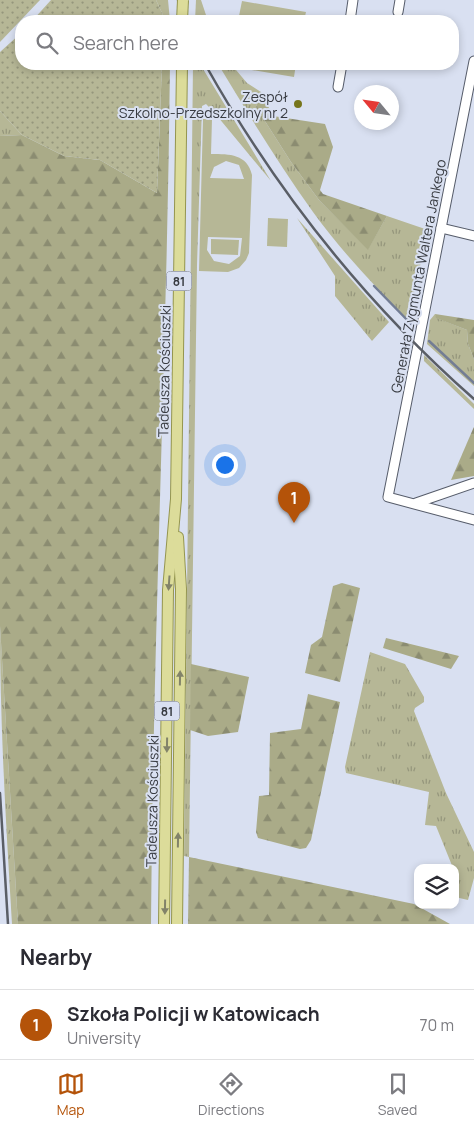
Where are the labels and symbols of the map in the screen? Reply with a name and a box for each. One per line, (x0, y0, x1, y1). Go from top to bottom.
north arrow (354, 85, 399, 130)
place label: Zespół Szkolno-Przedszkolny nr 2 (119, 87, 288, 122)
marker: Zespół Szkolno-Przedszkolny nr 2 (292, 98, 304, 110)
street label: Generała Zygmunta Waltera Jankego (386, 158, 450, 394)
road number: 81 (166, 272, 192, 290)
street label: Tadeusza Kościuszki (153, 305, 175, 437)
your location (212, 452, 238, 478)
pin: 1 (278, 482, 310, 523)
one-way arrow (165, 575, 173, 591)
one-way arrow (176, 670, 184, 686)
road number: 81 (154, 701, 180, 720)
street label: Tadeusza Kościuszki (141, 735, 163, 867)
one-way arrow (162, 737, 170, 753)
one-way arrow (174, 832, 182, 848)
one-way arrow (160, 900, 168, 916)

